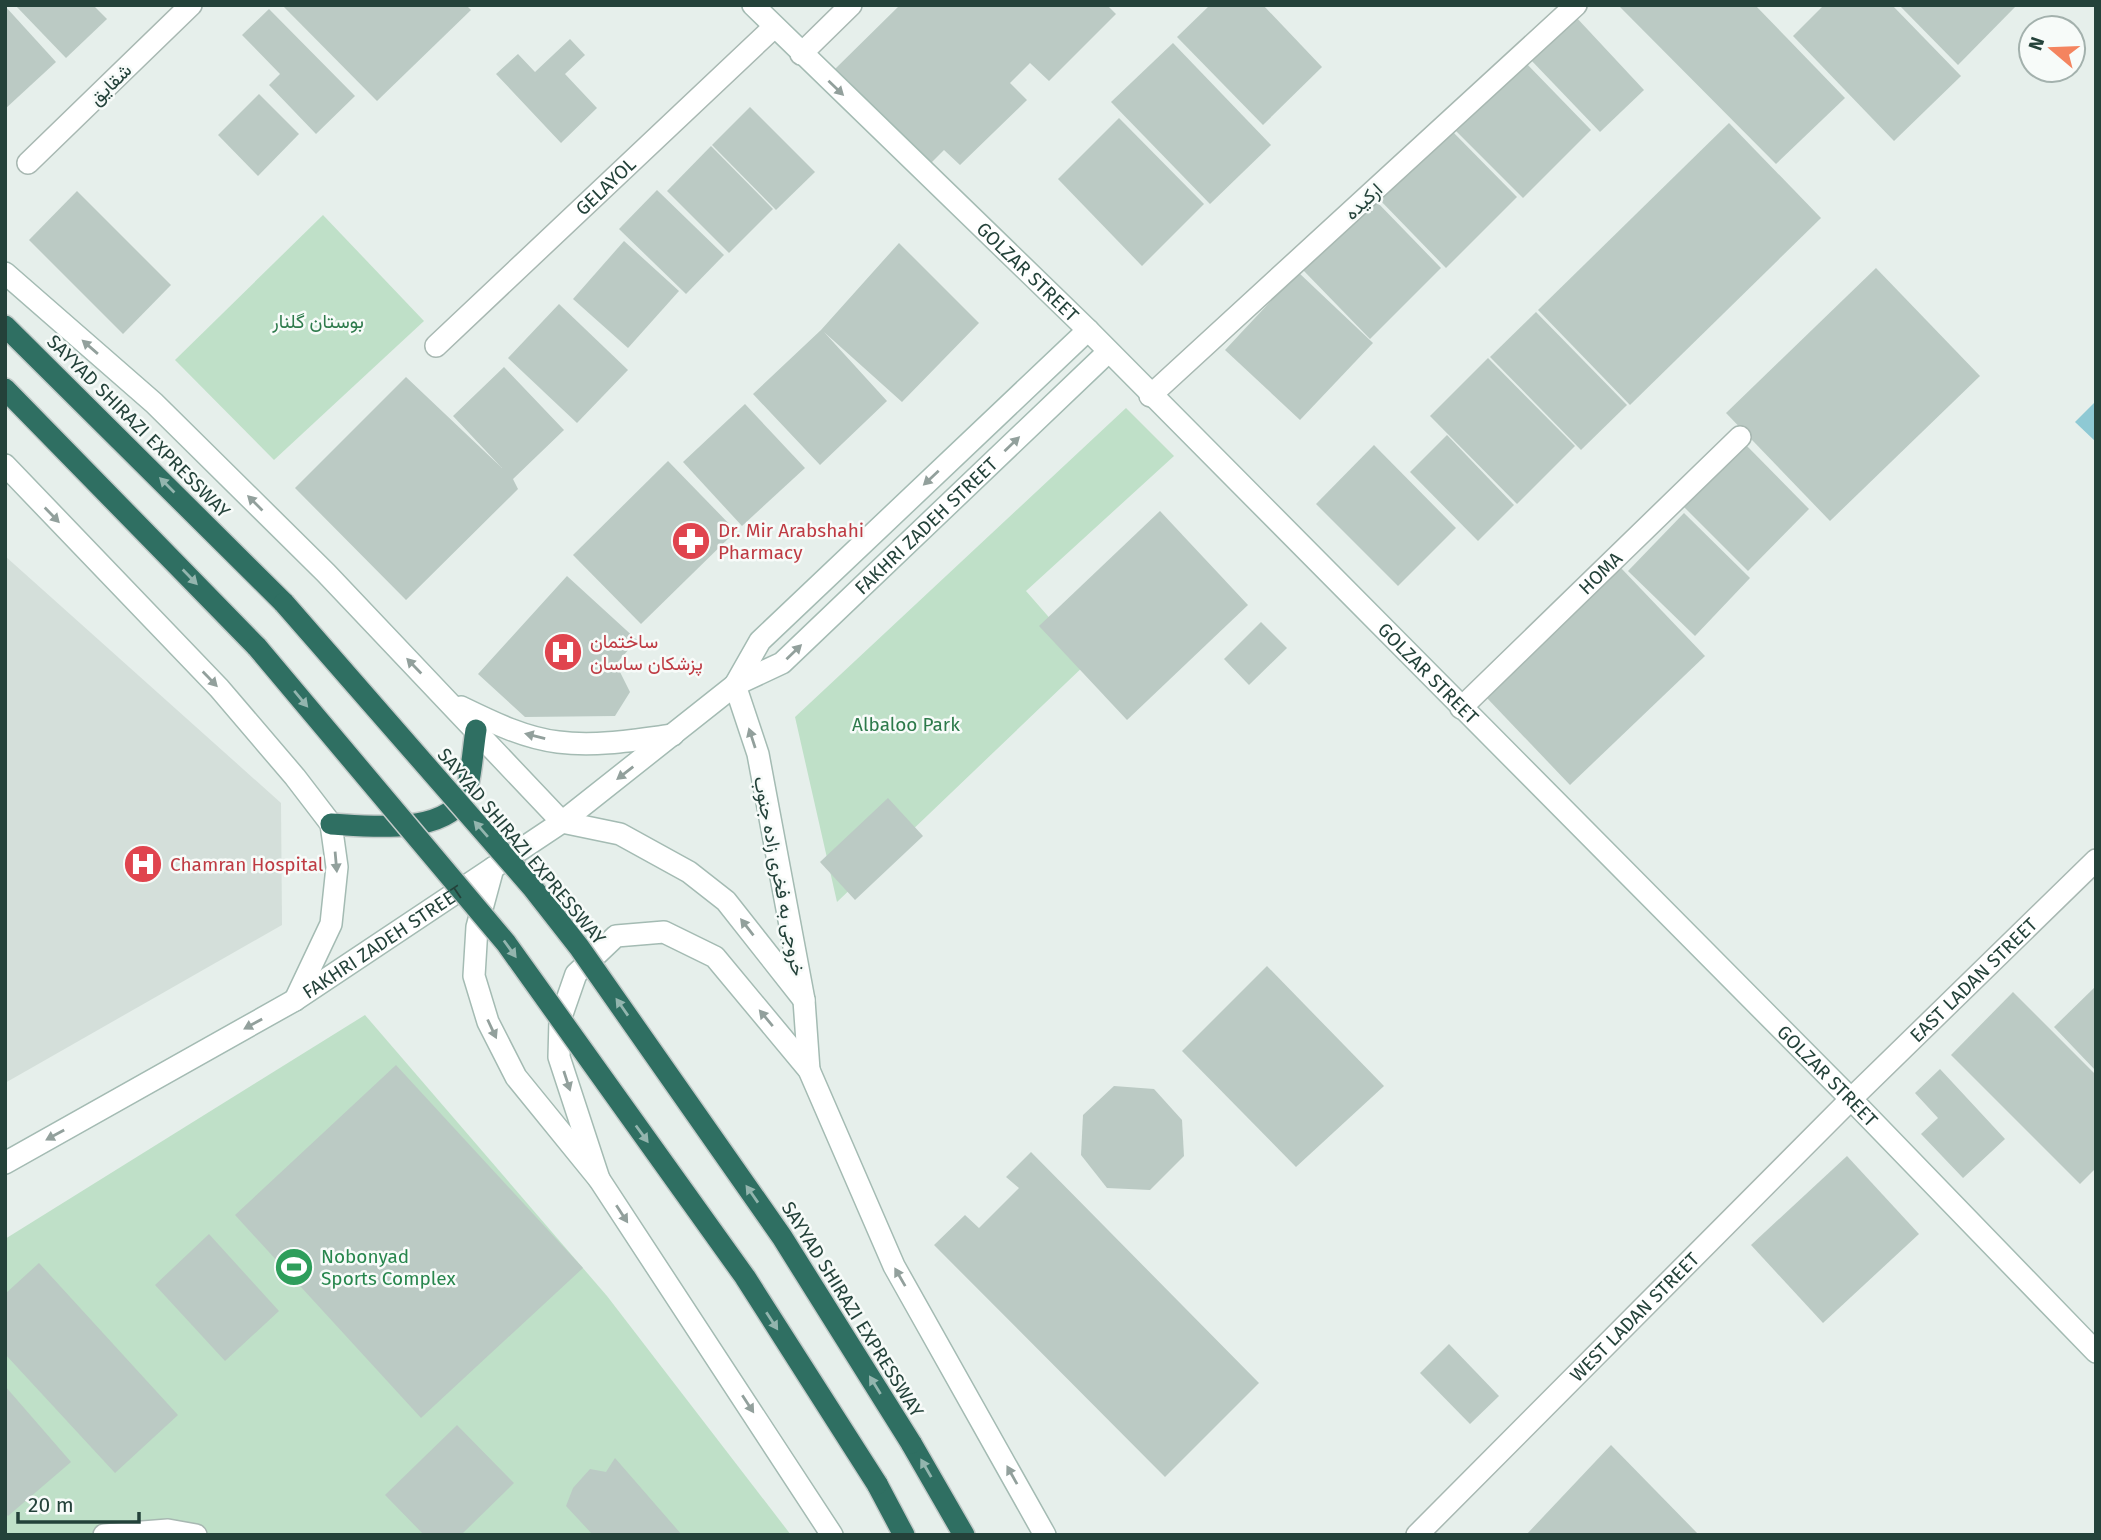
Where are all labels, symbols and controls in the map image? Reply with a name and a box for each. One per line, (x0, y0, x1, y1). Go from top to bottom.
north arrow (2017, 14, 2087, 84)
text: N (2023, 34, 2049, 53)
street label: شقایق (84, 59, 136, 110)
one-way arrow (827, 79, 844, 95)
street label: GELAYOL (571, 152, 641, 220)
street label: ارکیده (1340, 178, 1387, 225)
street label: GOLZAR STREET (972, 217, 1084, 327)
park label: بوستان گلنار (271, 310, 364, 333)
street label: SAYYAD SHIRAZI EXPRESSWAY (42, 330, 235, 523)
one-way arrow (81, 340, 98, 355)
one-way arrow (1003, 436, 1020, 452)
street label: FAKHRI ZADEH STREET (850, 453, 1002, 599)
one-way arrow (923, 470, 940, 487)
one-way arrow (158, 477, 175, 494)
one-way arrow (247, 495, 263, 511)
one-way arrow (43, 507, 60, 524)
place label: Dr. Mir Arabshahi Pharmacy (718, 519, 864, 564)
pharmacy icon: Dr. Mir Arabshahi Pharmacy (670, 520, 712, 562)
street label: HOMA (1574, 547, 1627, 599)
one-way arrow (182, 569, 199, 586)
street label: GOLZAR STREET (1373, 618, 1483, 729)
place label: ساختمان پزشکان ساسان (590, 630, 703, 677)
hospital icon: ساختمان پزشکان ساسان (542, 631, 584, 673)
one-way arrow (785, 644, 802, 660)
one-way arrow (405, 657, 422, 674)
one-way arrow (201, 670, 217, 687)
one-way arrow (293, 690, 309, 708)
park label: Albaloo Park (852, 713, 960, 736)
one-way arrow (747, 727, 757, 748)
one-way arrow (524, 730, 546, 741)
street label: SAYYAD SHIRAZI EXPRESSWAY (433, 743, 611, 950)
one-way arrow (616, 766, 634, 781)
street label: خروجی به فخری زاده جنوب (749, 774, 810, 978)
one-way arrow (473, 820, 489, 838)
hospital icon: Chamran Hospital (122, 843, 164, 885)
one-way arrow (331, 851, 342, 873)
place label: Chamran Hospital (170, 853, 324, 876)
street label: FAKHRI ZADEH STREET (298, 880, 468, 1004)
street label: EAST LADAN STREET (1905, 913, 2042, 1047)
one-way arrow (739, 919, 754, 937)
one-way arrow (503, 940, 517, 958)
one-way arrow (615, 998, 629, 1016)
one-way arrow (759, 1009, 774, 1026)
one-way arrow (244, 1018, 263, 1030)
one-way arrow (486, 1019, 498, 1039)
street label: GOLZAR STREET (1772, 1020, 1882, 1132)
one-way arrow (563, 1071, 573, 1092)
one-way arrow (635, 1125, 649, 1143)
one-way arrow (45, 1129, 65, 1141)
one-way arrow (745, 1185, 759, 1203)
street label: SAYYAD SHIRAZI EXPRESSWAY (777, 1197, 929, 1422)
one-way arrow (616, 1204, 629, 1224)
place label: Nobonyad Sports Complex (321, 1245, 456, 1290)
sports icon: Nobonyad Sports Complex (273, 1246, 315, 1288)
street label: WEST LADAN STREET (1565, 1247, 1704, 1387)
one-way arrow (895, 1267, 907, 1287)
one-way arrow (766, 1311, 779, 1330)
one-way arrow (869, 1375, 882, 1395)
one-way arrow (741, 1394, 754, 1414)
one-way arrow (919, 1458, 932, 1477)
one-way arrow (1007, 1465, 1018, 1485)
scale bar (18, 1480, 138, 1524)
text: 20 m (28, 1492, 74, 1518)

